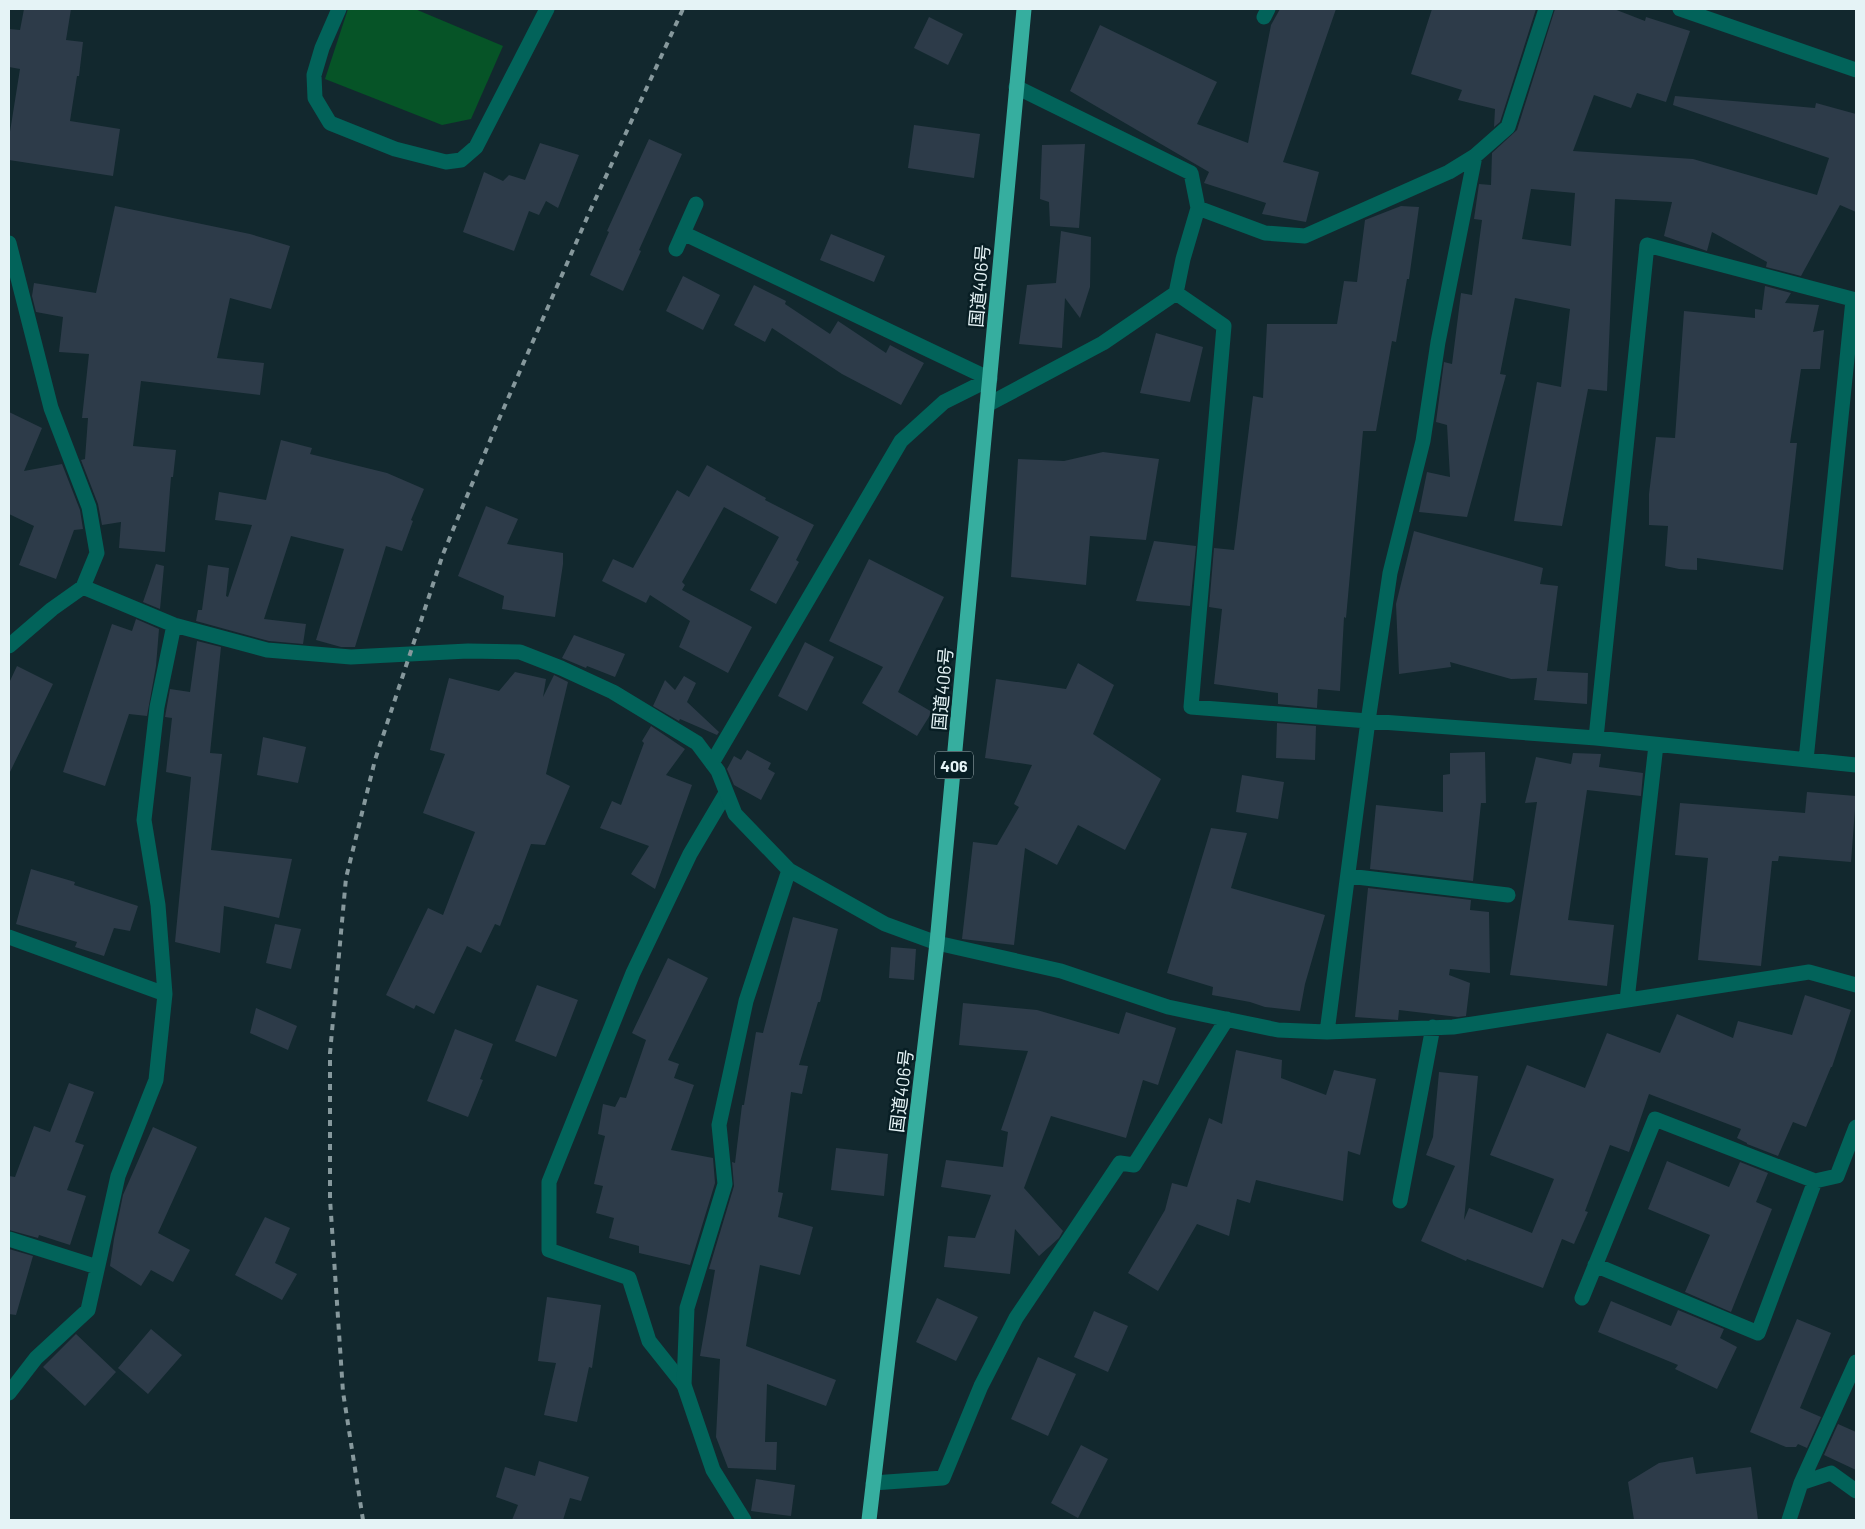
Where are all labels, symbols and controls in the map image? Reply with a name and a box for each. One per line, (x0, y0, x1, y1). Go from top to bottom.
street label: 国道406号 (964, 244, 994, 328)
street label: 国道406号 (927, 647, 957, 731)
road number: 406 (935, 752, 973, 778)
street label: 国道406号 (885, 1048, 917, 1134)

